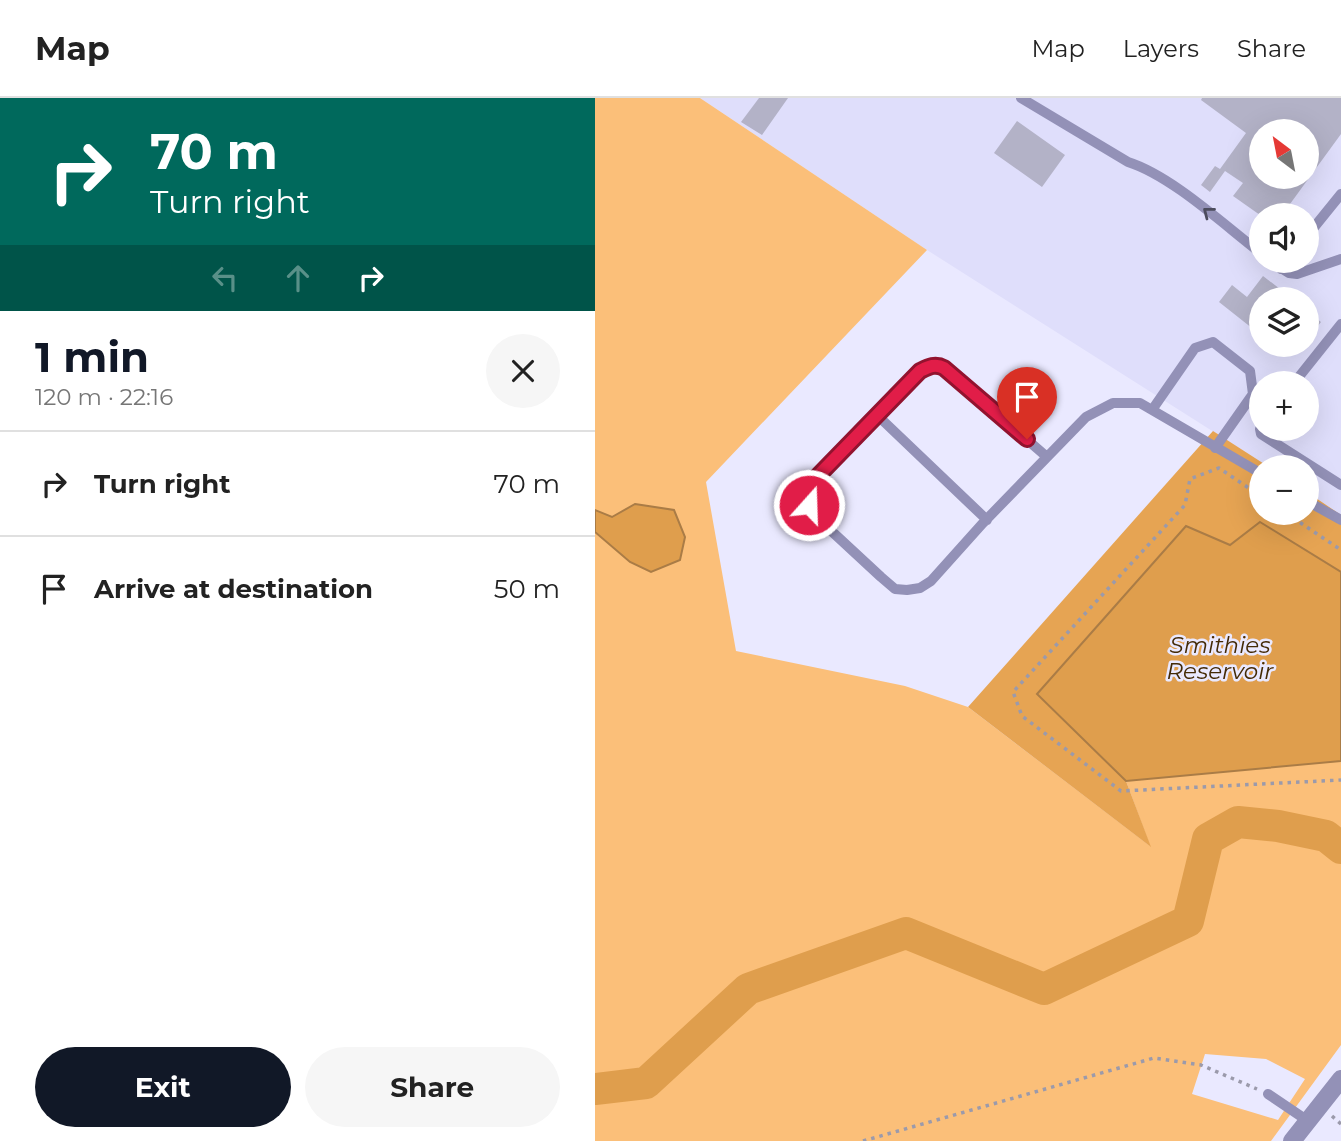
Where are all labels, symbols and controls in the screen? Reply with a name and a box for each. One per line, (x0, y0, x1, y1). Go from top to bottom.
text: Map (35, 28, 110, 68)
text: Map (1031, 34, 1085, 63)
text: Layers (1123, 34, 1199, 63)
text: Share (1237, 34, 1306, 63)
north arrow (1249, 119, 1319, 189)
map controls (1249, 119, 1319, 525)
text: 70 m (150, 122, 278, 181)
icon: right (35, 126, 126, 217)
text: Turn right (150, 182, 310, 221)
button: sound (1249, 203, 1319, 273)
one-way arrow (1203, 208, 1216, 221)
icon: left (206, 259, 244, 297)
icon: ahead (279, 259, 317, 297)
icon: right (352, 259, 390, 297)
button: layers (1249, 287, 1319, 357)
text: 1 min (35, 331, 149, 383)
button: close (486, 334, 560, 408)
pin (997, 367, 1057, 439)
button: + (1249, 371, 1319, 441)
icon: arrive (1008, 378, 1046, 416)
text: 120 m · 22:16 (35, 383, 173, 411)
button: − (1249, 455, 1319, 525)
icon: right (35, 465, 73, 503)
text: Turn right (94, 468, 230, 500)
text: 70 m (494, 468, 560, 500)
position arrow (772, 468, 846, 542)
icon: arrive (35, 570, 73, 608)
text: Arrive at destination (94, 573, 373, 605)
text: 50 m (494, 573, 560, 605)
water label: Smithies Reservoir (1166, 631, 1274, 685)
button: Exit (35, 1047, 291, 1127)
button: Share (305, 1047, 560, 1127)

